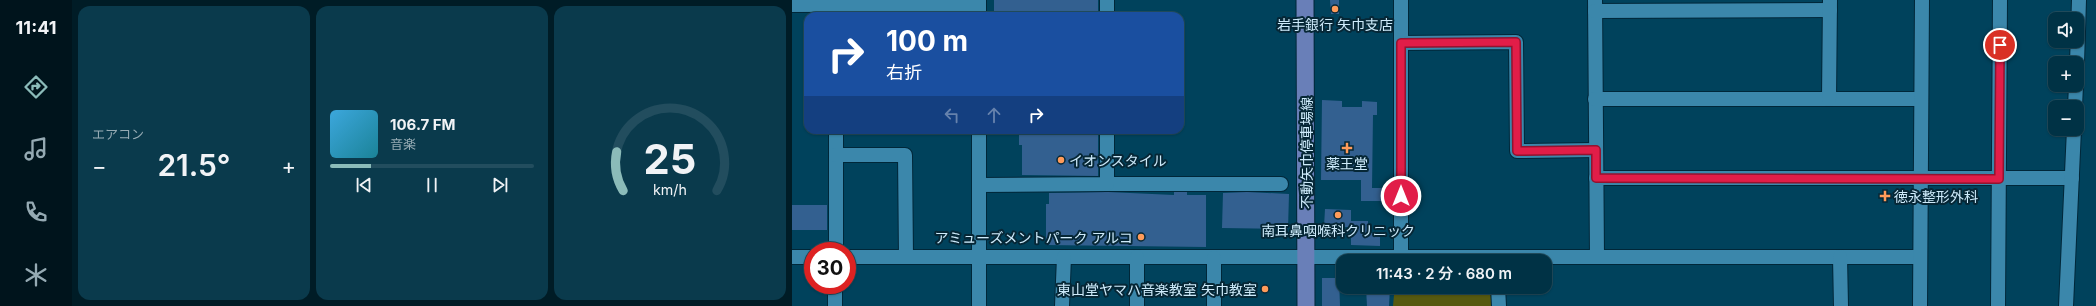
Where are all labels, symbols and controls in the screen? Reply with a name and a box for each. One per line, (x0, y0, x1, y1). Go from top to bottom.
marker: 岩手銀行 矢巾支店 (1330, 4, 1340, 14)
map controls (2048, 12, 2084, 136)
button: sound (2048, 12, 2084, 48)
place label: 岩手銀行 矢巾支店 (1277, 16, 1393, 33)
text: 11:41 (16, 17, 56, 38)
text: 100 m (886, 24, 968, 58)
icon: right (820, 28, 872, 80)
pin (1983, 28, 2017, 62)
icon: arrive (1989, 34, 2011, 56)
button: + (2048, 56, 2084, 92)
text: 右折 (886, 62, 922, 83)
icon: directions (22, 73, 50, 101)
street label: 不動矢巾停車場線 (1298, 97, 1315, 209)
button: − (2048, 100, 2084, 136)
icon: left (941, 104, 963, 126)
icon: ahead (983, 104, 1005, 126)
icon: right (1025, 104, 1047, 126)
text: 106.7 FM (390, 115, 456, 134)
text: エアコン (92, 126, 144, 142)
text: 25 (644, 134, 696, 184)
icon: music (22, 135, 50, 163)
text: 音楽 (390, 136, 416, 152)
marker: 薬王堂 (1342, 143, 1352, 153)
text: 21.5° (157, 147, 231, 183)
place label: イオンスタイル (1069, 152, 1167, 169)
text: − (92, 153, 107, 179)
text: + (281, 153, 296, 179)
marker: イオンスタイル (1056, 155, 1066, 165)
place label: 薬王堂 (1326, 155, 1368, 172)
icon: previous (353, 174, 375, 196)
icon: pause (421, 174, 443, 196)
icon: next (489, 174, 511, 196)
position arrow (1380, 175, 1422, 217)
text: km/h (653, 181, 687, 198)
place label: 徳永整形外科 (1894, 188, 1978, 205)
marker: 徳永整形外科 (1879, 190, 1891, 202)
icon: phone (22, 198, 50, 226)
marker: 南耳鼻咽喉科クリニック (1333, 210, 1343, 220)
place label: 南耳鼻咽喉科クリニック (1261, 222, 1415, 239)
place label: アミューズメントパーク アルコ (934, 229, 1133, 246)
marker: アミューズメントパーク アルコ (1136, 232, 1146, 242)
speed limit sign: 30 (804, 242, 856, 294)
icon: climate (22, 261, 50, 289)
text: 11:43 · 2 分 · 680 m (1376, 264, 1512, 283)
place label: 東山堂ヤマハ音楽教室 矢巾教室 (1057, 281, 1257, 298)
marker: 東山堂ヤマハ音楽教室 矢巾教室 (1260, 284, 1270, 294)

